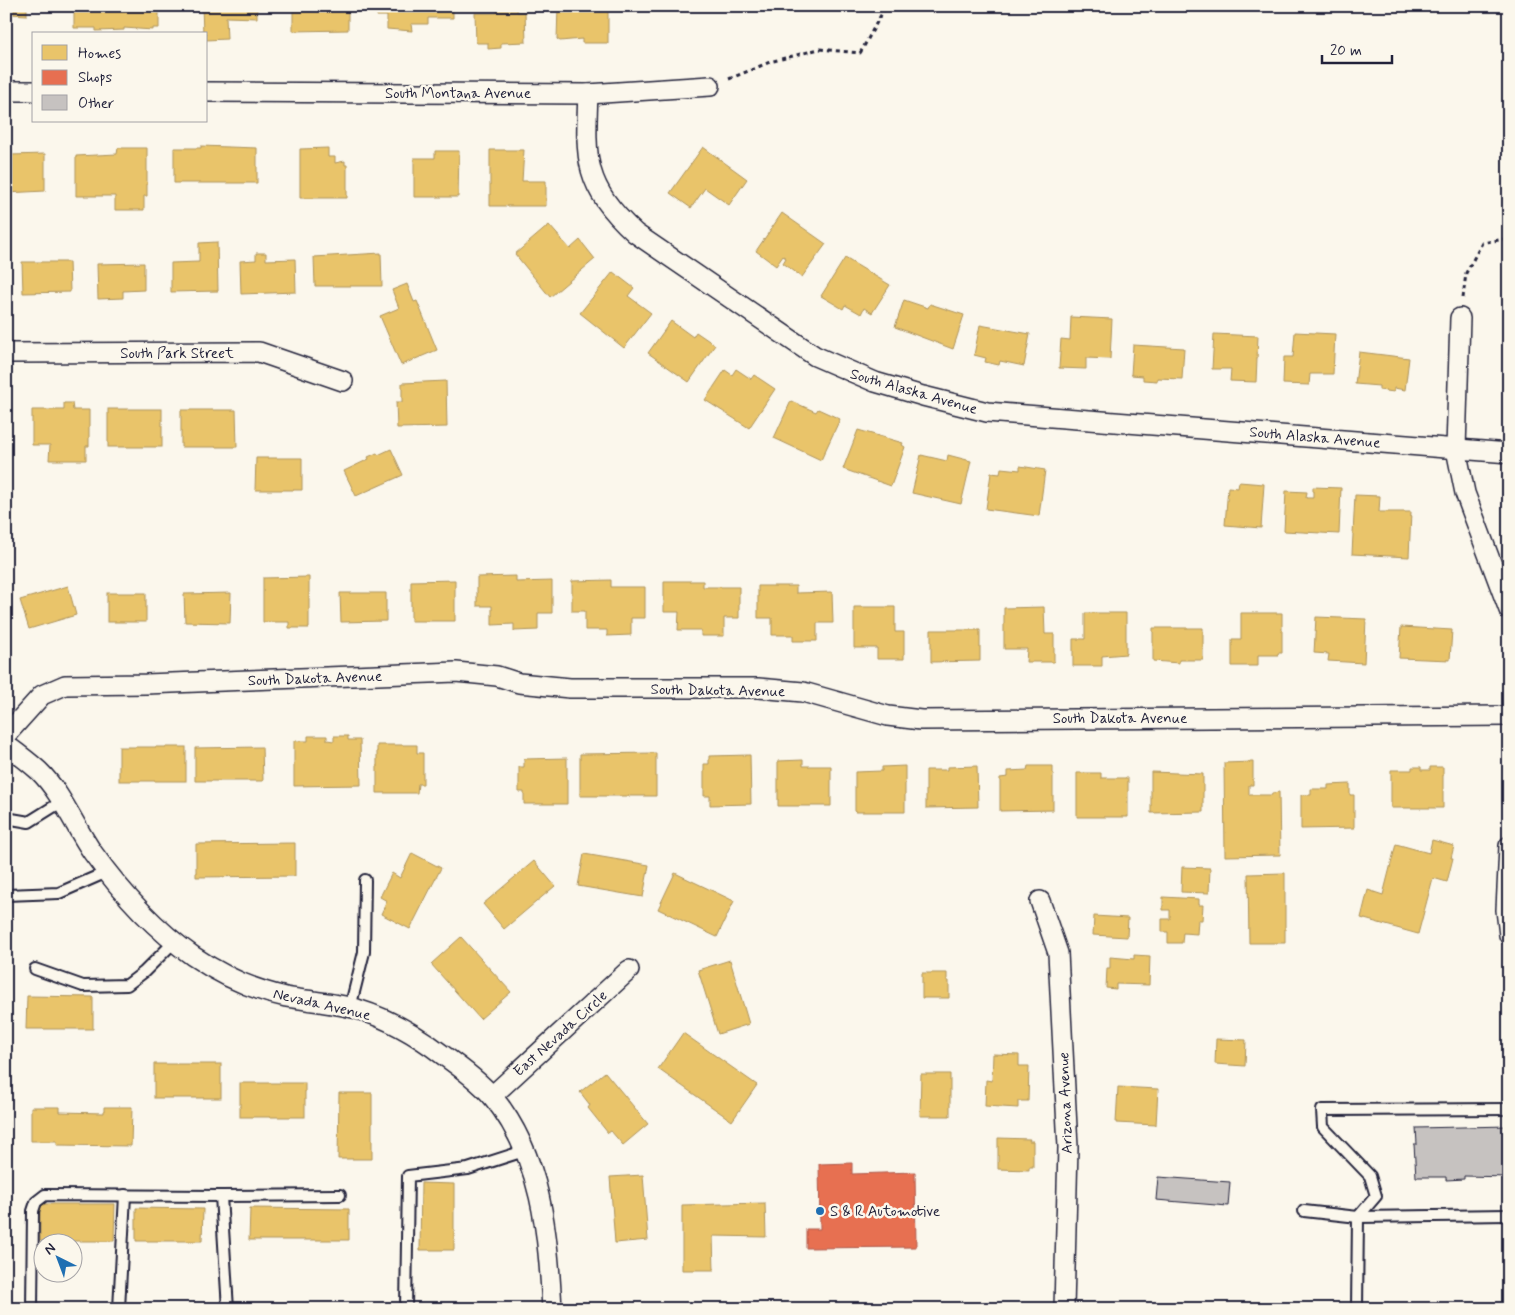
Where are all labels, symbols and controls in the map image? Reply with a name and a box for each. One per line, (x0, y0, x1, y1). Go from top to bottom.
legend (32, 32, 208, 122)
scale bar (1322, 32, 1392, 64)
text: 20 m (1330, 41, 1362, 61)
text: Homes (78, 44, 121, 64)
text: Shops (78, 68, 113, 88)
street label: South Montana Avenue (385, 84, 531, 104)
text: Other (78, 94, 114, 114)
street label: South Park Street (120, 344, 234, 364)
street label: South Alaska Avenue (848, 364, 980, 420)
street label: South Alaska Avenue (1248, 422, 1381, 454)
street label: South Dakota Avenue (247, 667, 383, 691)
street label: South Dakota Avenue (650, 680, 785, 702)
street label: South Dakota Avenue (1053, 709, 1187, 729)
street label: Nevada Avenue (271, 984, 372, 1026)
street label: East Nevada Circle (509, 986, 612, 1081)
street label: Arizona Avenue (1054, 1052, 1078, 1154)
place label: S & R Automotive (830, 1202, 940, 1222)
marker: S & R Automotive (814, 1205, 826, 1217)
north arrow (32, 1232, 82, 1282)
text: N (40, 1239, 59, 1259)

